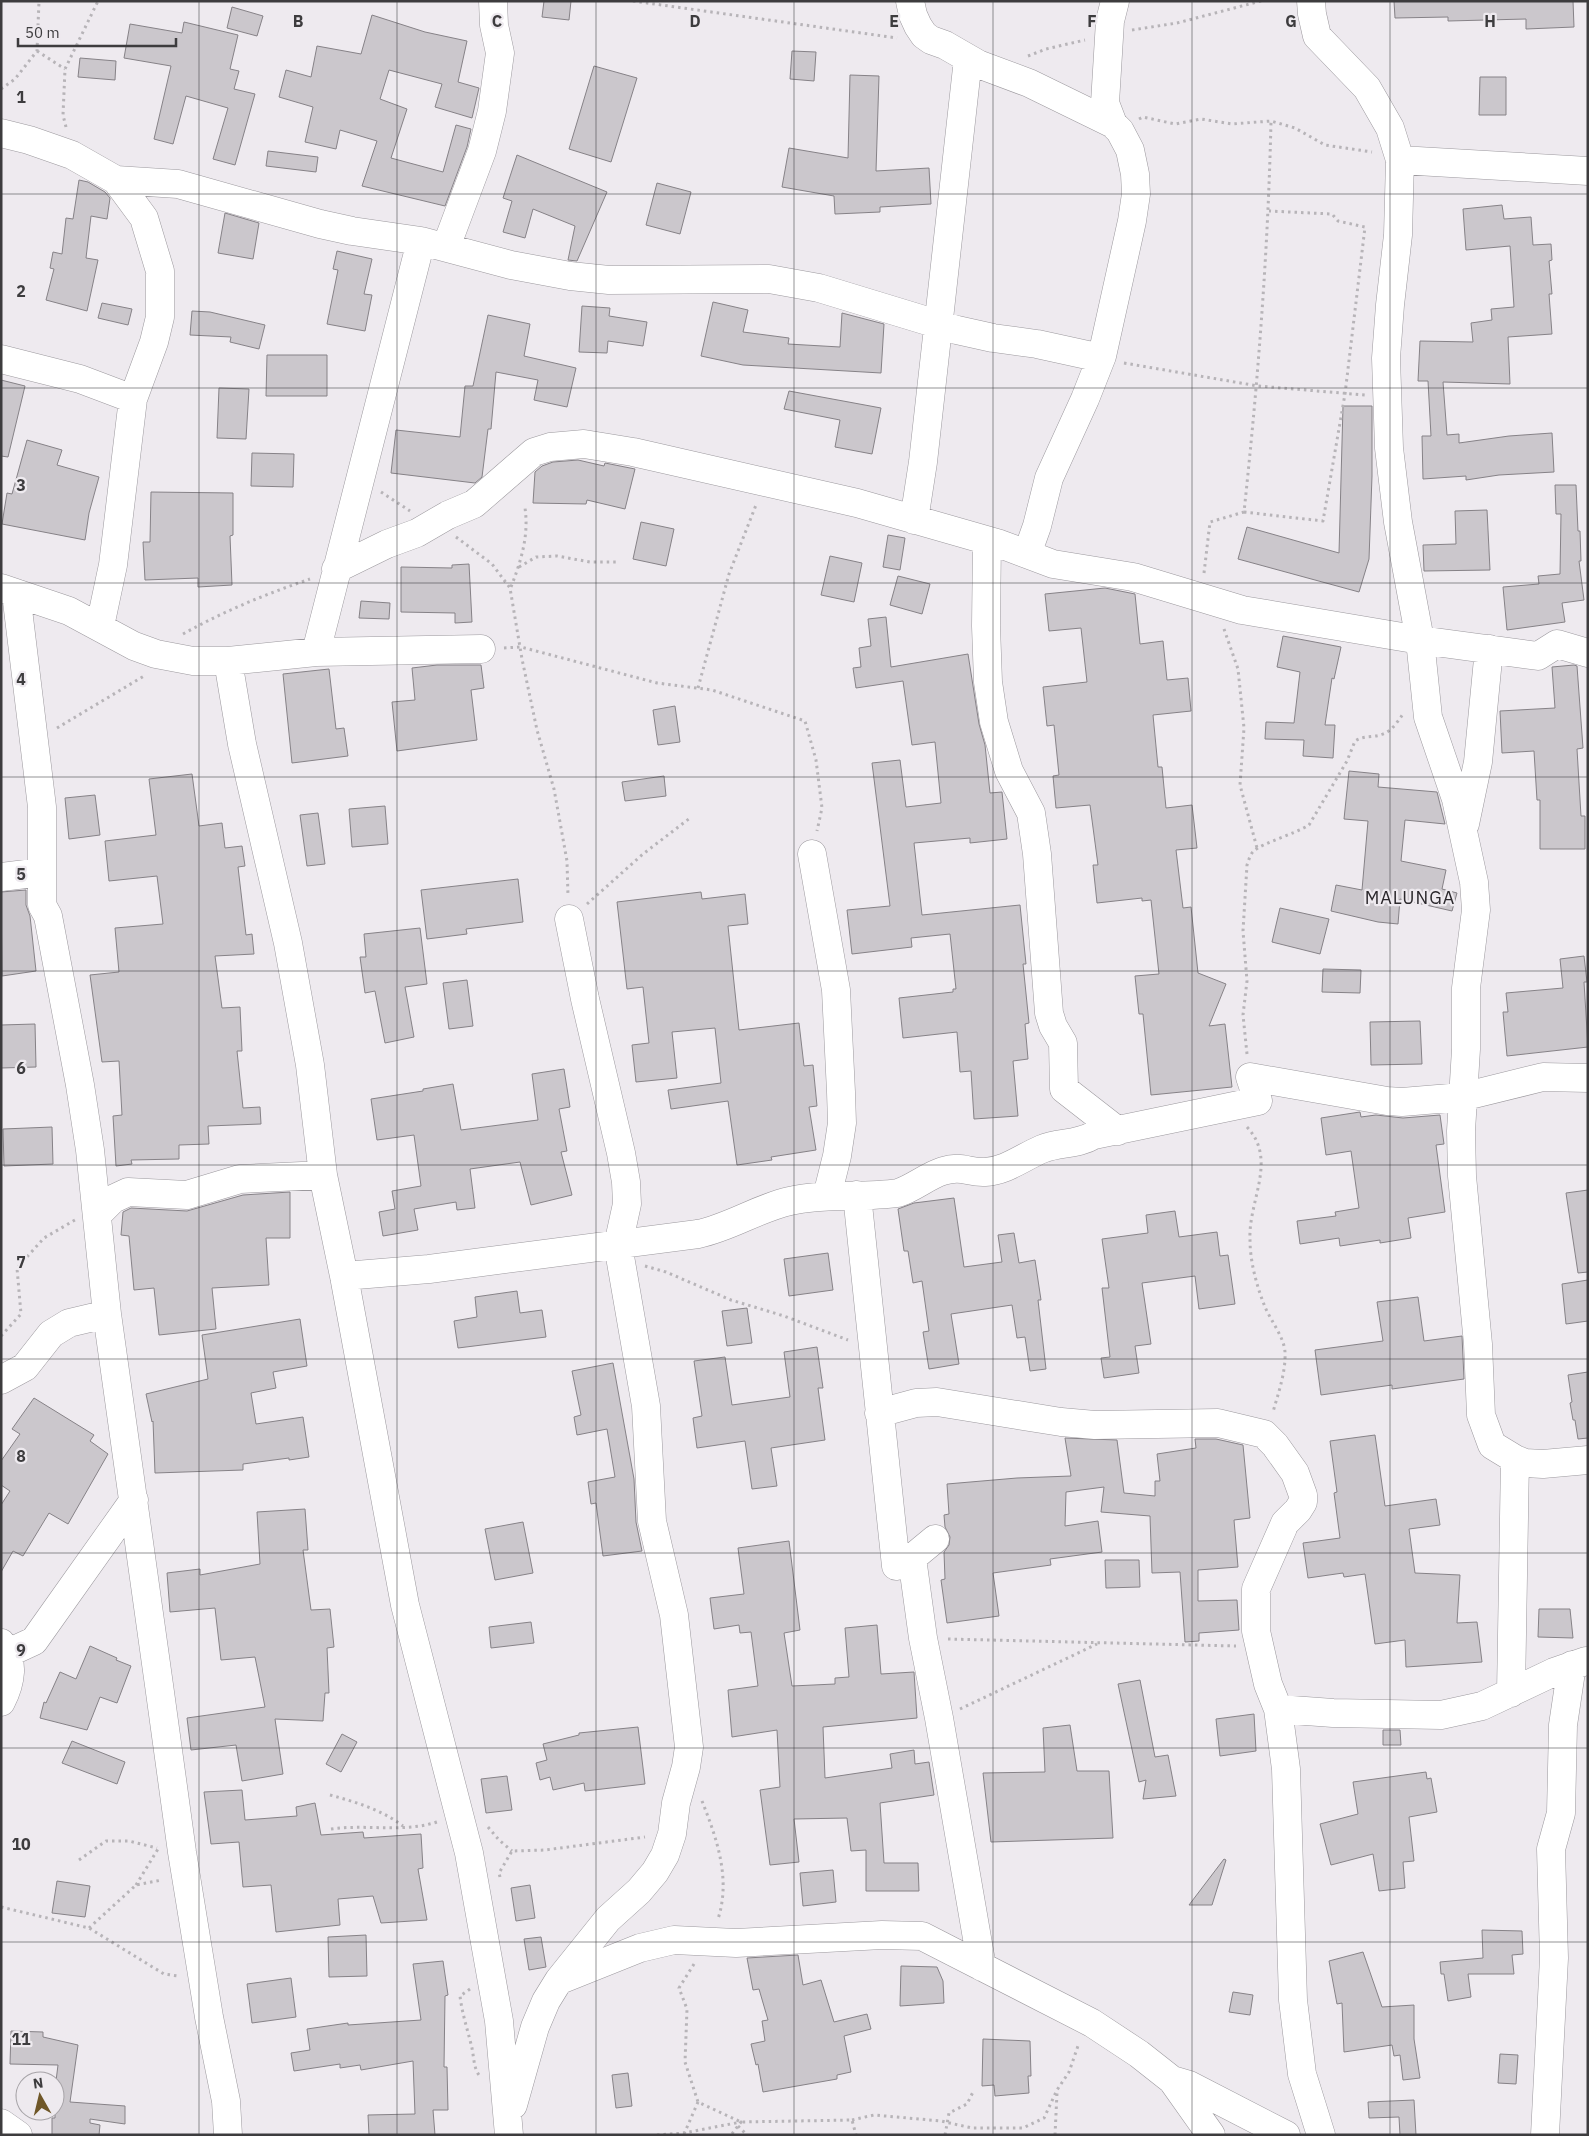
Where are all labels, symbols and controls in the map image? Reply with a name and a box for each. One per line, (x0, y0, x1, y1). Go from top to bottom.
text: B (293, 11, 304, 31)
text: C (492, 11, 502, 31)
text: D (689, 11, 701, 31)
text: E (889, 11, 899, 31)
text: F (1087, 11, 1097, 31)
text: G (1285, 11, 1297, 31)
text: H (1484, 11, 1496, 31)
scale bar (18, 15, 175, 47)
text: 50 m (25, 23, 60, 42)
text: 1 (16, 87, 26, 107)
text: 2 (16, 281, 26, 301)
text: 3 (16, 475, 26, 495)
text: 4 (16, 669, 26, 689)
text: 5 (16, 864, 26, 884)
district label: MALUNGA (1365, 886, 1455, 909)
text: 6 (16, 1058, 26, 1078)
text: 7 (16, 1252, 26, 1272)
text: 8 (16, 1446, 26, 1466)
text: 9 (16, 1640, 26, 1660)
text: 10 (11, 1834, 31, 1854)
text: 11 (11, 2029, 31, 2049)
north arrow (15, 2071, 65, 2121)
text: N (32, 2074, 44, 2093)

